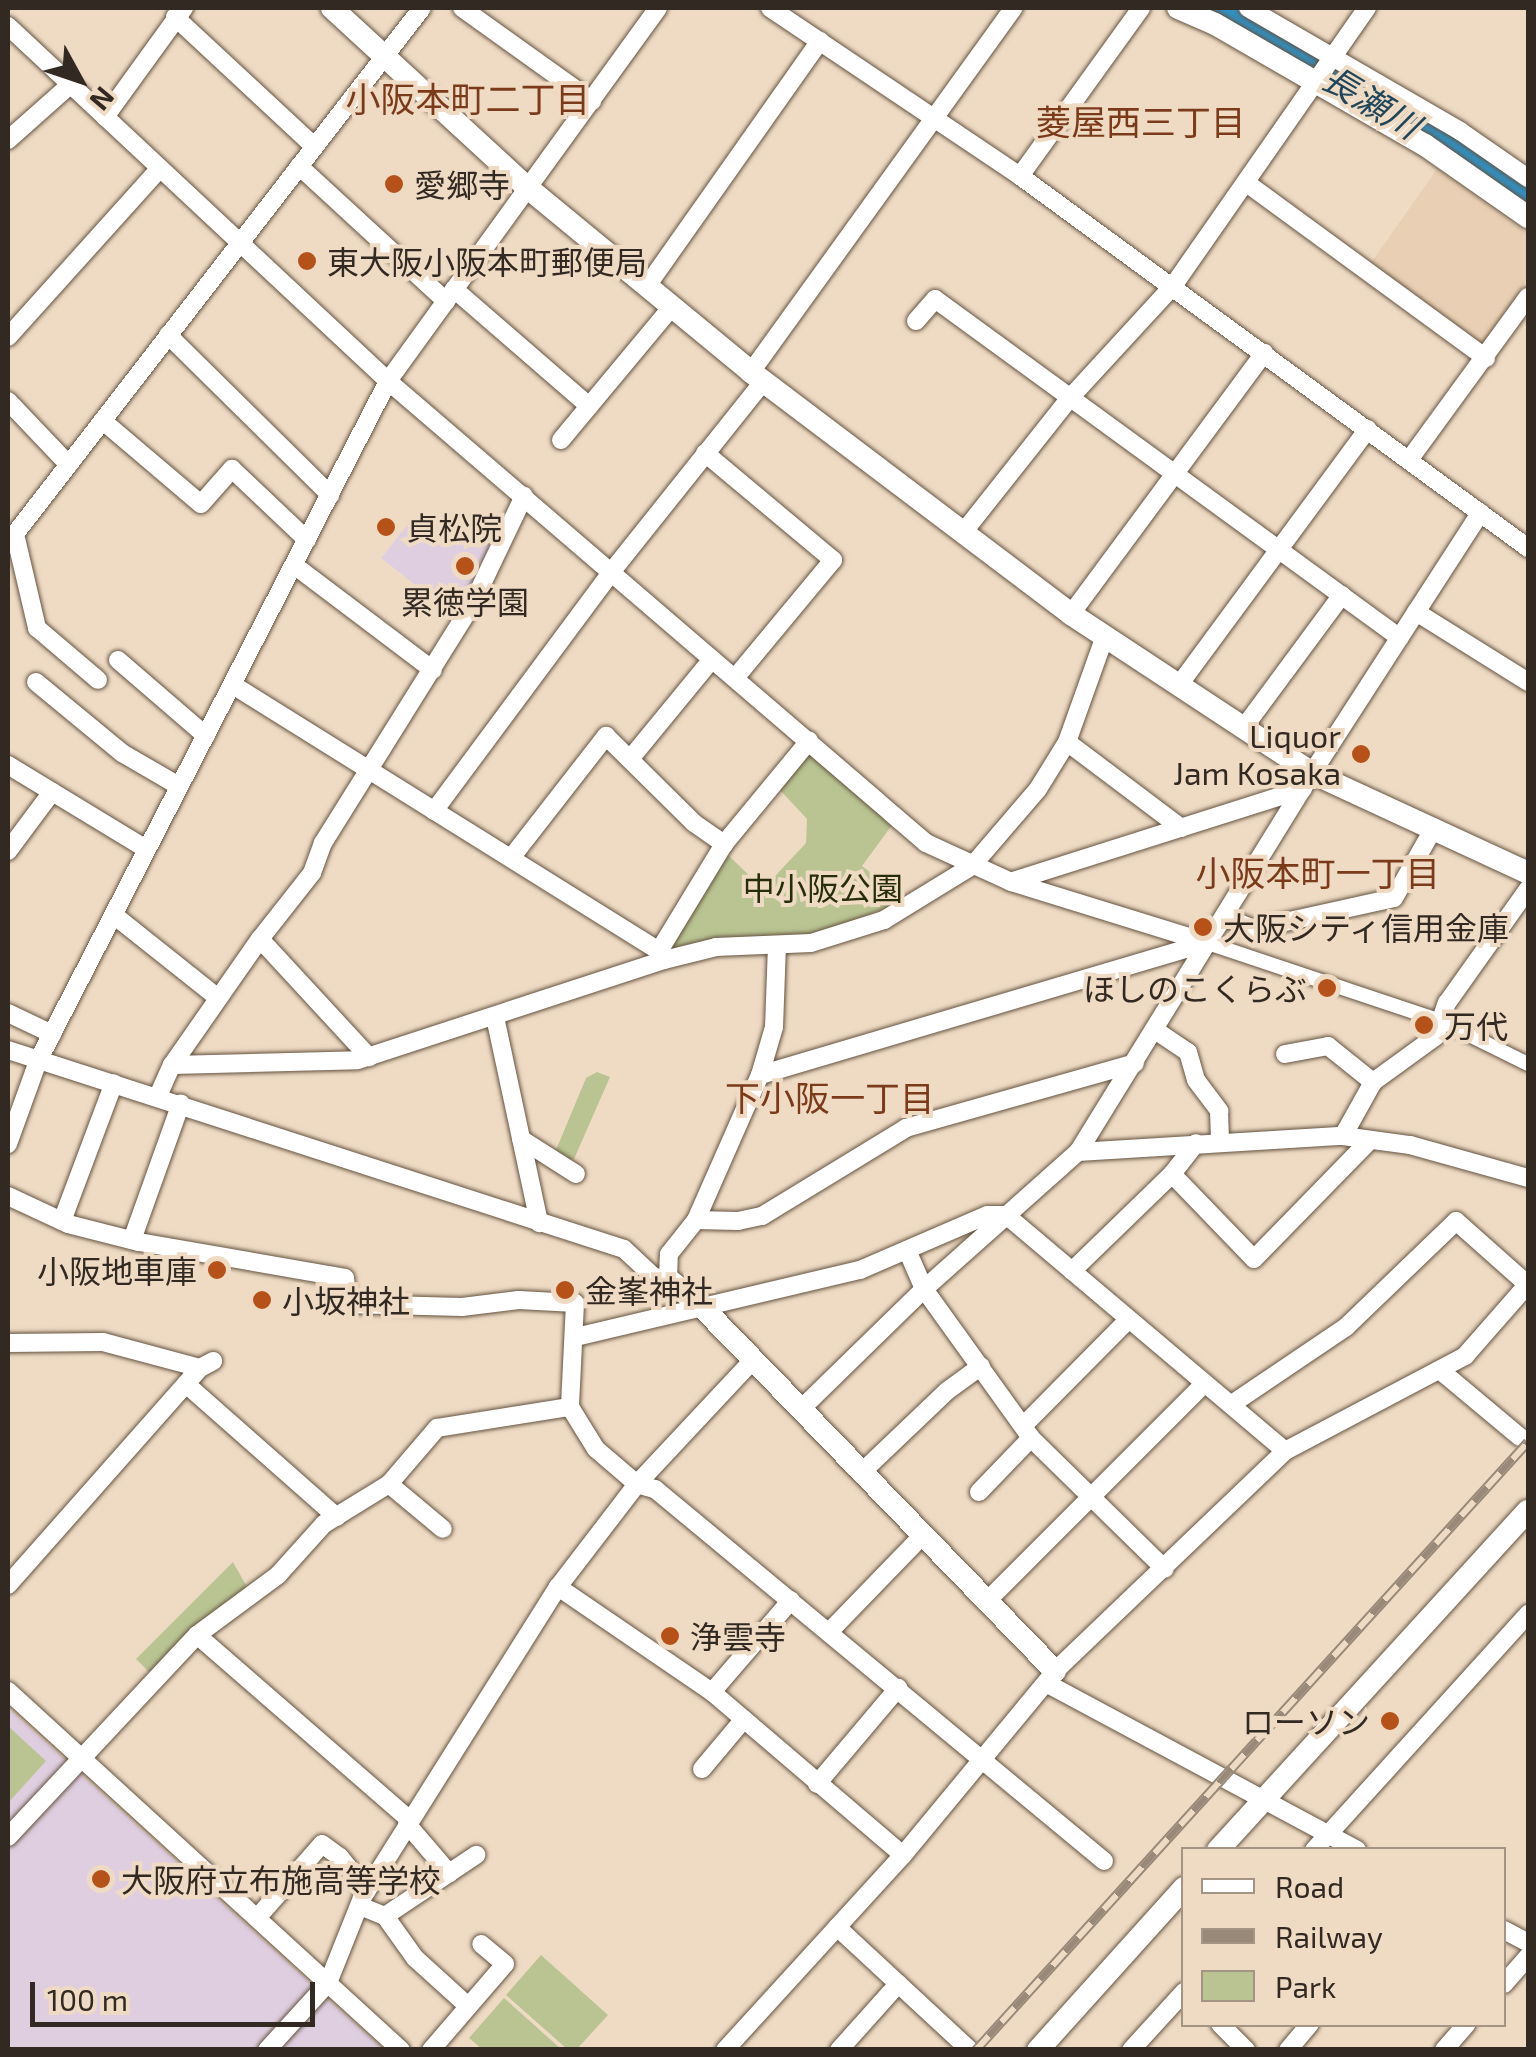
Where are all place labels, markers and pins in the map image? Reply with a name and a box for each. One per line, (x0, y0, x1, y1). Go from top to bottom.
place label: 愛郷寺 (414, 165, 510, 203)
marker: 愛郷寺 (383, 173, 405, 195)
place label: 東大阪小阪本町郵便局 (327, 242, 647, 280)
marker: 東大阪小阪本町郵便局 (296, 250, 318, 272)
place label: 貞松院 (406, 508, 502, 546)
marker: 貞松院 (375, 516, 397, 538)
marker: 累徳学園 (454, 555, 476, 577)
place label: 累徳学園 (401, 582, 529, 620)
place label: Liquor Jam Kosaka (1173, 717, 1341, 792)
marker: Liquor Jam Kosaka (1350, 743, 1372, 765)
place label: 大阪シティ信用金庫 (1223, 908, 1511, 946)
marker: 大阪シティ信用金庫 (1192, 916, 1214, 938)
place label: ほしのこくらぶ (1083, 969, 1307, 1007)
marker: ほしのこくらぶ (1316, 977, 1338, 999)
place label: 万代 (1444, 1006, 1508, 1044)
marker: 万代 (1413, 1014, 1435, 1036)
place label: 小阪地車庫 (37, 1251, 197, 1289)
marker: 小阪地車庫 (206, 1259, 228, 1281)
place label: 金峯神社 (585, 1271, 713, 1309)
marker: 金峯神社 (554, 1279, 576, 1301)
place label: 小坂神社 (282, 1281, 410, 1319)
marker: 小坂神社 (251, 1289, 273, 1311)
place label: 浄雲寺 (690, 1617, 786, 1655)
marker: 浄雲寺 (659, 1625, 681, 1647)
place label: ローソン (1242, 1702, 1370, 1740)
marker: ローソン (1379, 1710, 1401, 1732)
place label: 大阪府立布施高等学校 (121, 1860, 441, 1898)
marker: 大阪府立布施高等学校 (90, 1868, 112, 1890)

